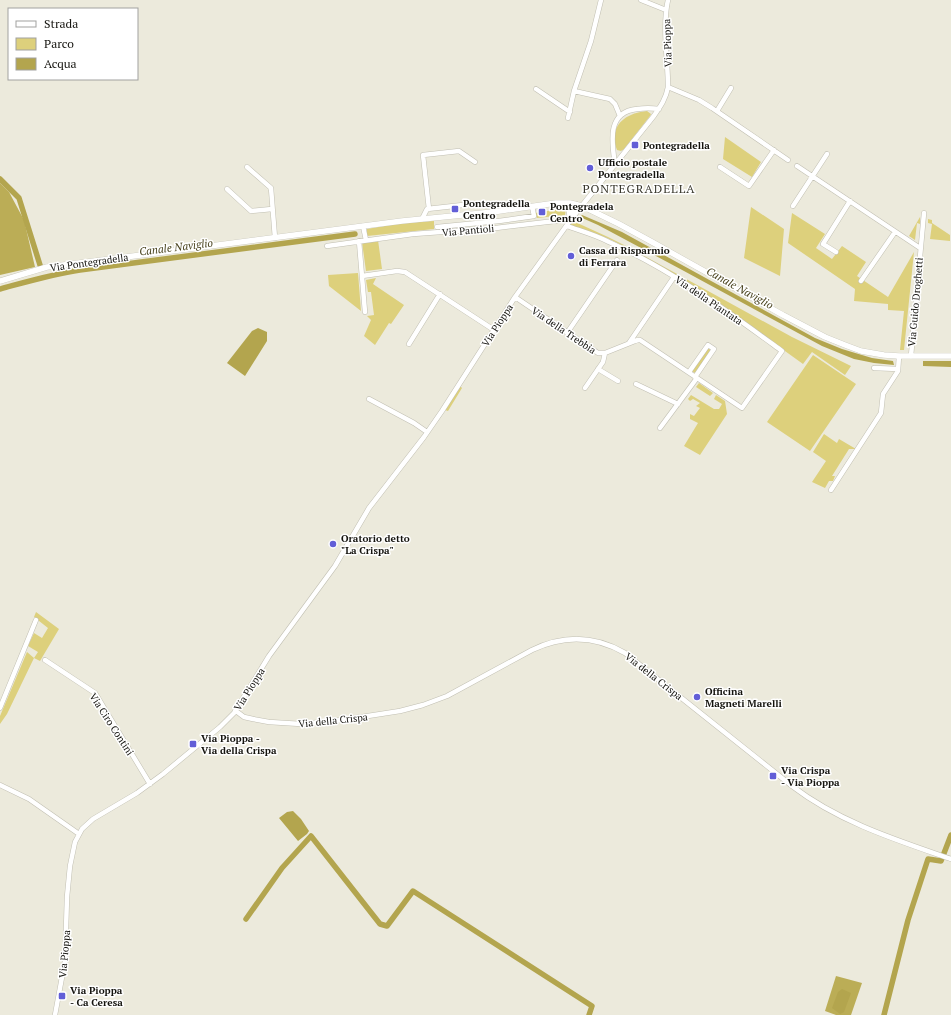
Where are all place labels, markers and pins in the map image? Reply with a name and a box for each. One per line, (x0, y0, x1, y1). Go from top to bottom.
place label: Pontegradella (643, 139, 710, 152)
marker: Pontegradella (630, 140, 640, 150)
place label: Ufficio postale Pontegradella (598, 156, 668, 181)
marker: Ufficio postale Pontegradella (585, 163, 595, 173)
place label: Pontegradella Centro (463, 197, 530, 222)
place label: Pontegradela Centro (550, 200, 614, 225)
marker: Pontegradella Centro (450, 204, 460, 214)
marker: Pontegradela Centro (537, 207, 547, 217)
place label: Cassa di Risparmio di Ferrara (579, 244, 670, 269)
marker: Cassa di Risparmio di Ferrara (566, 251, 576, 261)
place label: Oratorio detto "La Crispa" (341, 532, 410, 557)
marker: Oratorio detto "La Crispa" (328, 539, 338, 549)
place label: Officina Magneti Marelli (705, 685, 783, 710)
marker: Officina Magneti Marelli (692, 692, 702, 702)
place label: Via Pioppa - Via della Crispa (201, 732, 277, 757)
marker: Via Pioppa - Via della Crispa (188, 739, 198, 749)
place label: Via Crispa - Via Pioppa (781, 764, 840, 789)
marker: Via Crispa - Via Pioppa (768, 771, 778, 781)
place label: Via Pioppa - Ca Ceresa (70, 984, 123, 1009)
marker: Via Pioppa - Ca Ceresa (57, 991, 67, 1001)

